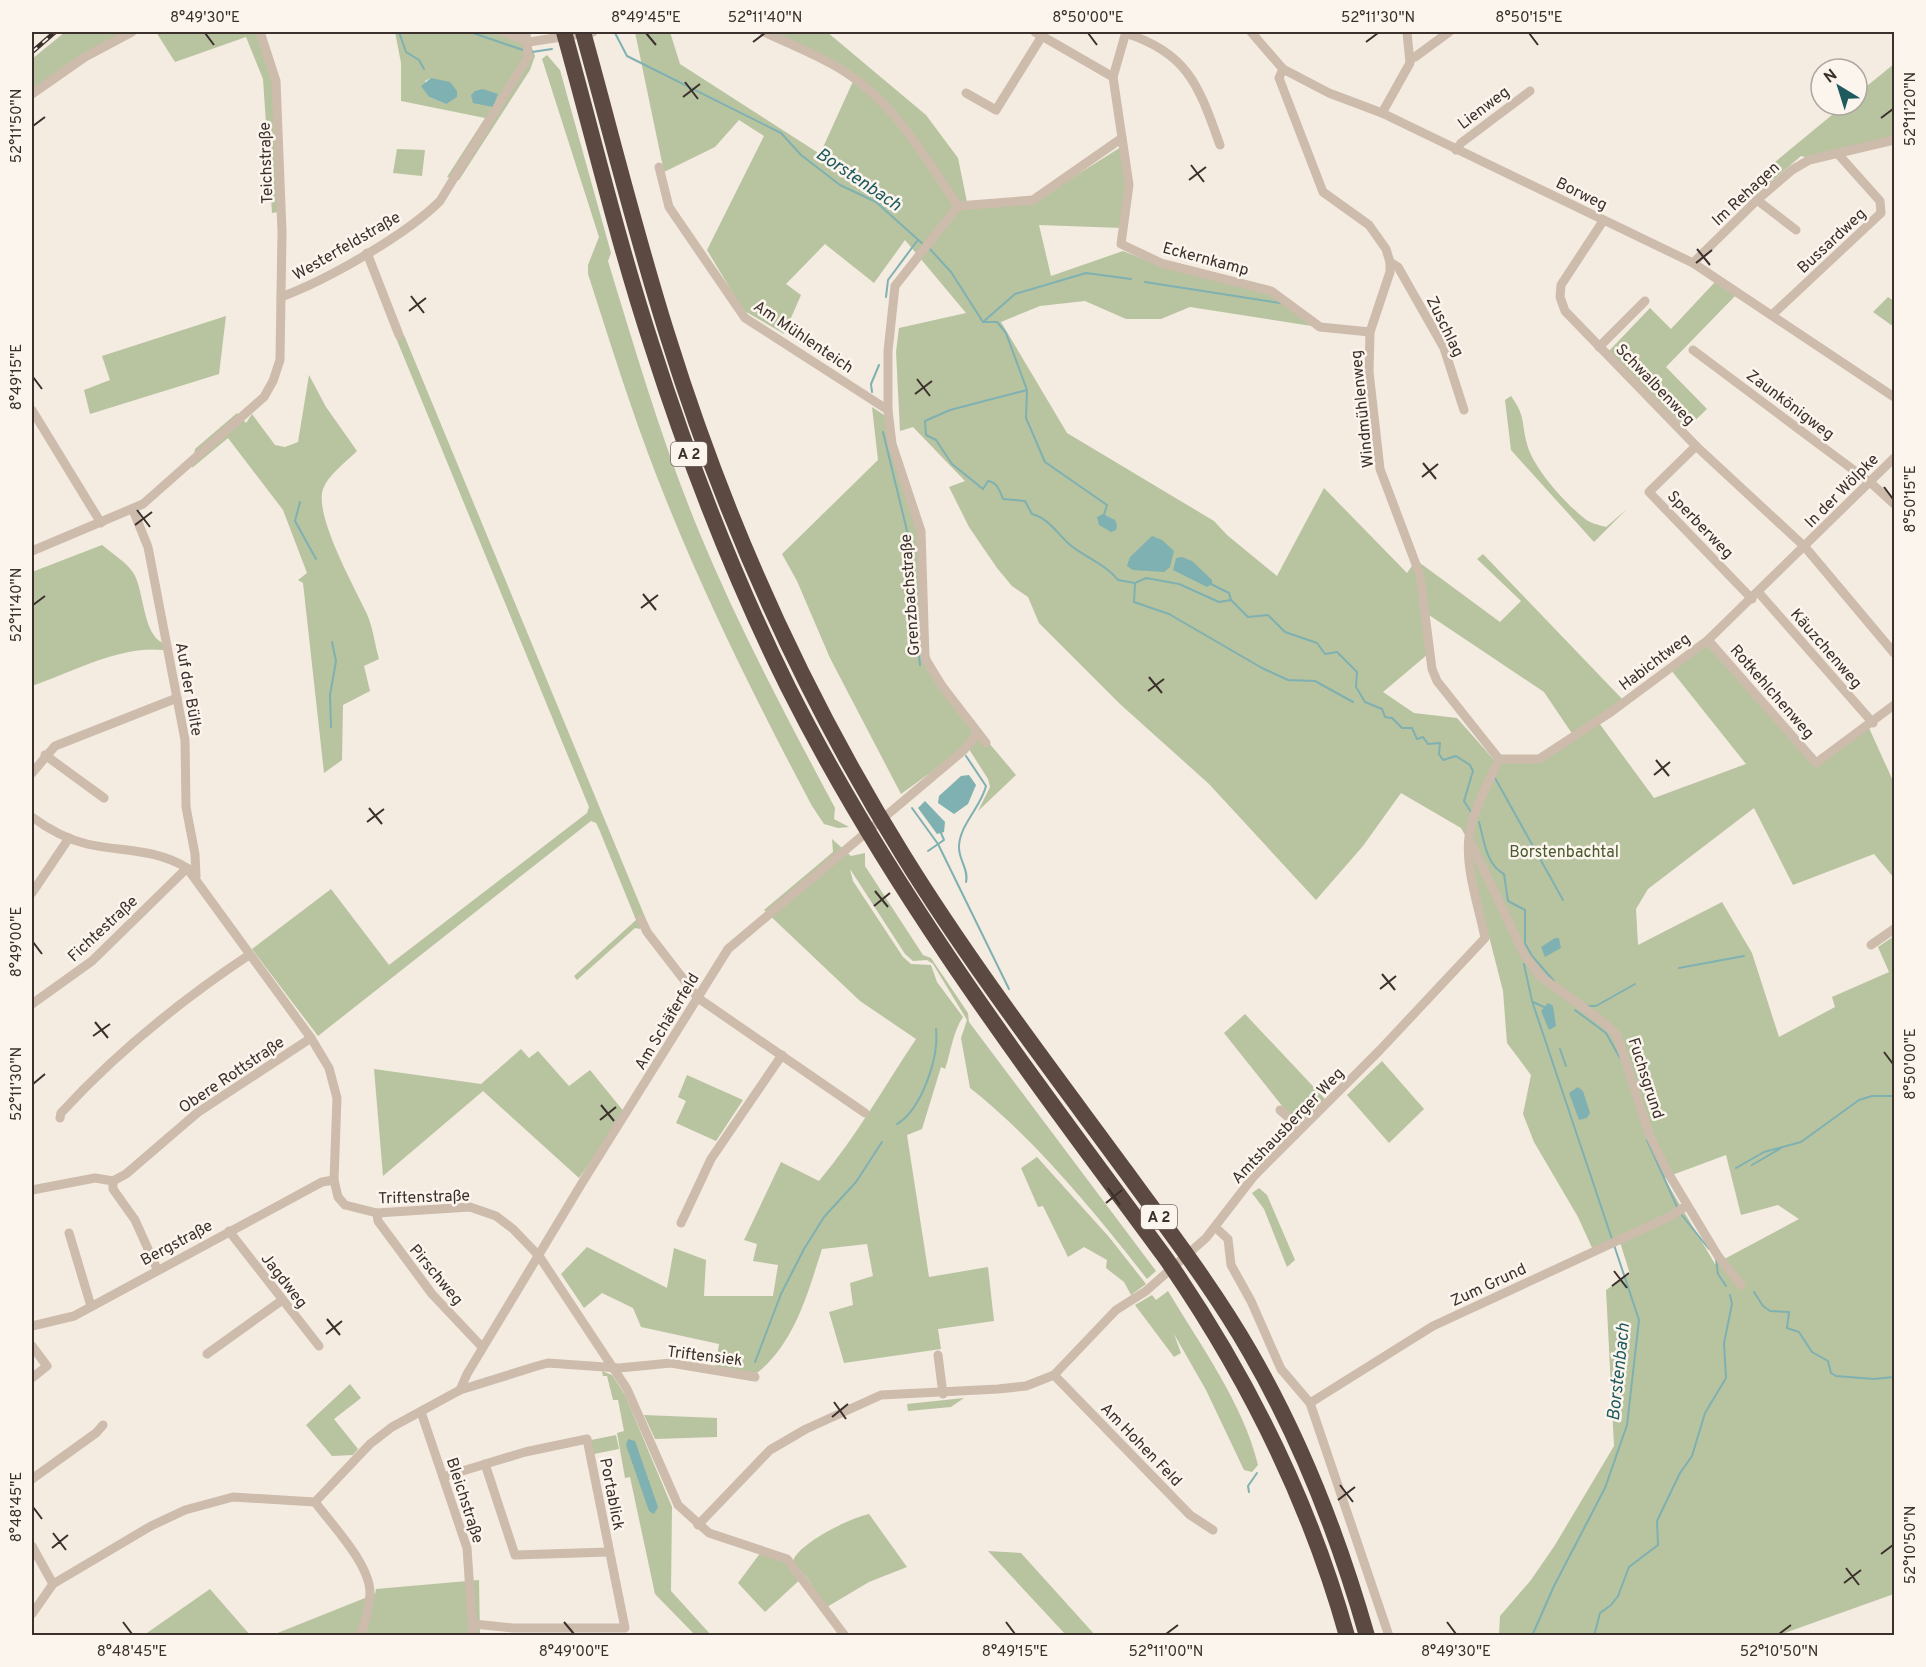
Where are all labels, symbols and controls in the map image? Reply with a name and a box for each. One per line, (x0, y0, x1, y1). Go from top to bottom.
text: 8°49'30"E (170, 9, 240, 28)
text: 8°49'45"E (611, 9, 681, 28)
text: 52°11'40"N (728, 9, 802, 28)
text: 8°50'00"E (1052, 9, 1124, 28)
text: 52°11'30"N (1341, 9, 1415, 28)
text: 8°50'15"E (1495, 9, 1563, 28)
north arrow (1809, 57, 1869, 117)
text: N (1820, 65, 1842, 88)
text: 52°11'20"N (1902, 72, 1921, 146)
street label: Lienweg (1454, 83, 1514, 135)
text: 52°11'50"N (8, 89, 27, 163)
street label: Teichstraße (256, 122, 278, 204)
water label: Borstenbach (811, 143, 906, 217)
street label: Im Rehagen (1708, 158, 1784, 231)
street label: Borweg (1552, 174, 1610, 216)
street label: Bussardweg (1794, 204, 1871, 278)
street label: Westerfeldstraße (290, 208, 404, 286)
street label: Eckernkamp (1160, 239, 1251, 281)
street label: Zuschlag (1421, 293, 1468, 361)
street label: Am Mühlenteich (749, 297, 857, 378)
street label: Schwalbenweg (1611, 340, 1699, 430)
text: 8°49'15"E (8, 344, 27, 410)
street label: Windmühlenweg (1347, 349, 1379, 469)
street label: Zaunkönigweg (1742, 366, 1838, 445)
road number: A 2 (671, 442, 707, 466)
street label: In der Wölpke (1801, 450, 1884, 533)
text: 8°50'15"E (1902, 465, 1921, 533)
street label: Sperberweg (1662, 487, 1737, 564)
street label: Grenzbachstraße (897, 533, 925, 656)
text: 52°11'40"N (8, 568, 27, 642)
street label: Käuzchenweg (1785, 605, 1866, 694)
street label: Habichtweg (1616, 629, 1695, 696)
street label: Auf der Bülte (170, 641, 206, 738)
street label: Rotkehlchenweg (1725, 641, 1818, 744)
park label: Borstenbachtal (1509, 843, 1619, 863)
street label: Fichtestraße (64, 892, 143, 967)
text: 8°49'00"E (8, 907, 27, 977)
street label: Am Schäferfeld (631, 970, 705, 1074)
text: 8°50'00"E (1902, 1028, 1921, 1100)
street label: Obere Rottstraße (175, 1033, 289, 1118)
street label: Fuchsgrund (1623, 1035, 1668, 1122)
text: 52°11'30"N (8, 1047, 27, 1121)
street label: Amtshausberger Weg (1228, 1064, 1349, 1189)
street label: Triftenstraße (378, 1186, 470, 1210)
road number: A 2 (1141, 1205, 1177, 1229)
street label: Bergstraße (137, 1216, 216, 1271)
street label: Pirschweg (404, 1241, 467, 1310)
street label: Jagdweg (256, 1250, 311, 1313)
street label: Zum Grund (1448, 1260, 1530, 1312)
water label: Borstenbach (1603, 1322, 1636, 1422)
street label: Triftensiek (666, 1342, 744, 1372)
street label: Am Hohen Feld (1096, 1399, 1185, 1491)
street label: Bleichstraße (441, 1455, 487, 1546)
street label: Portablick (594, 1456, 628, 1532)
text: 8°48'45"E (8, 1472, 27, 1542)
text: 52°10'50"N (1902, 1506, 1921, 1584)
text: 8°48'45"E (97, 1643, 167, 1662)
text: 8°49'00"E (539, 1643, 609, 1662)
text: 8°49'15"E (982, 1643, 1048, 1662)
text: 52°11'00"N (1129, 1643, 1203, 1662)
text: 8°49'30"E (1421, 1643, 1491, 1662)
text: 52°10'50"N (1740, 1643, 1818, 1662)

